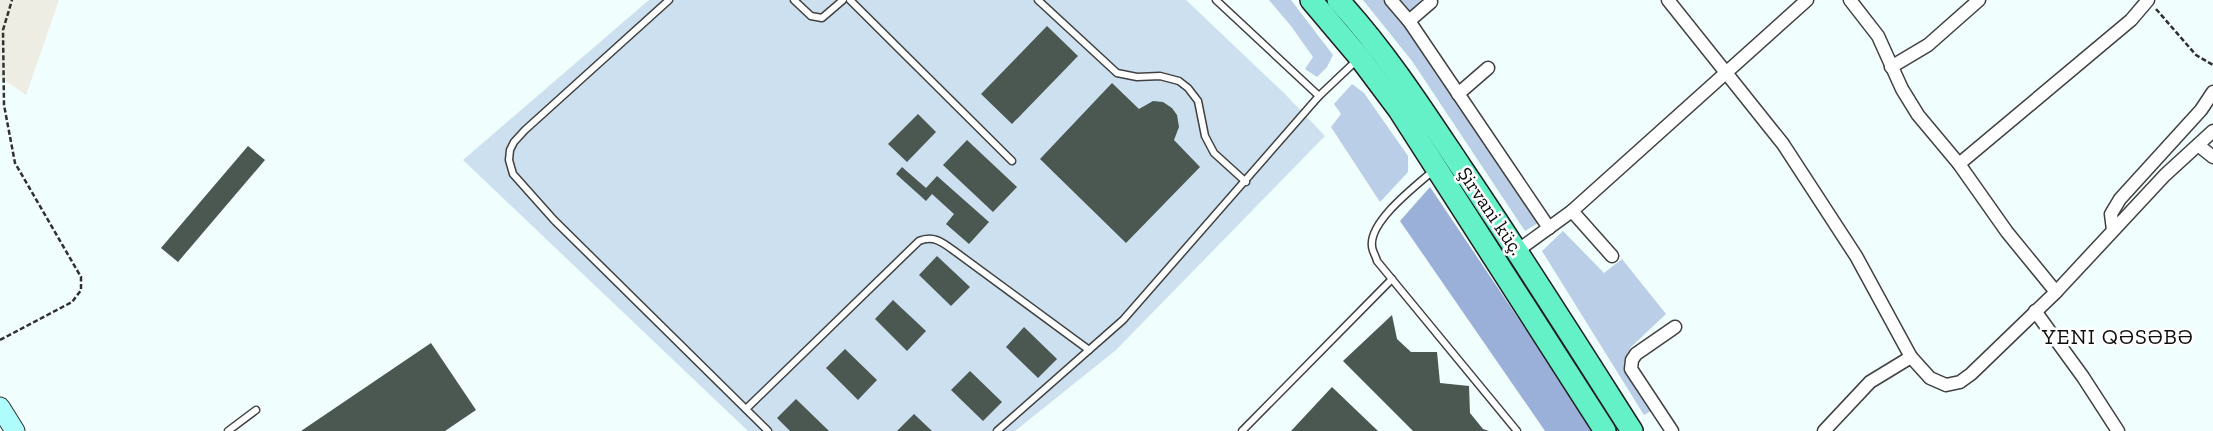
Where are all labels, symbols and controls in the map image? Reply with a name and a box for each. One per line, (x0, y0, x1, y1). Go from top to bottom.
street label: Şirvani küç. (1453, 162, 1529, 260)
district label: YENI QƏSƏBƏ (2041, 323, 2194, 350)

